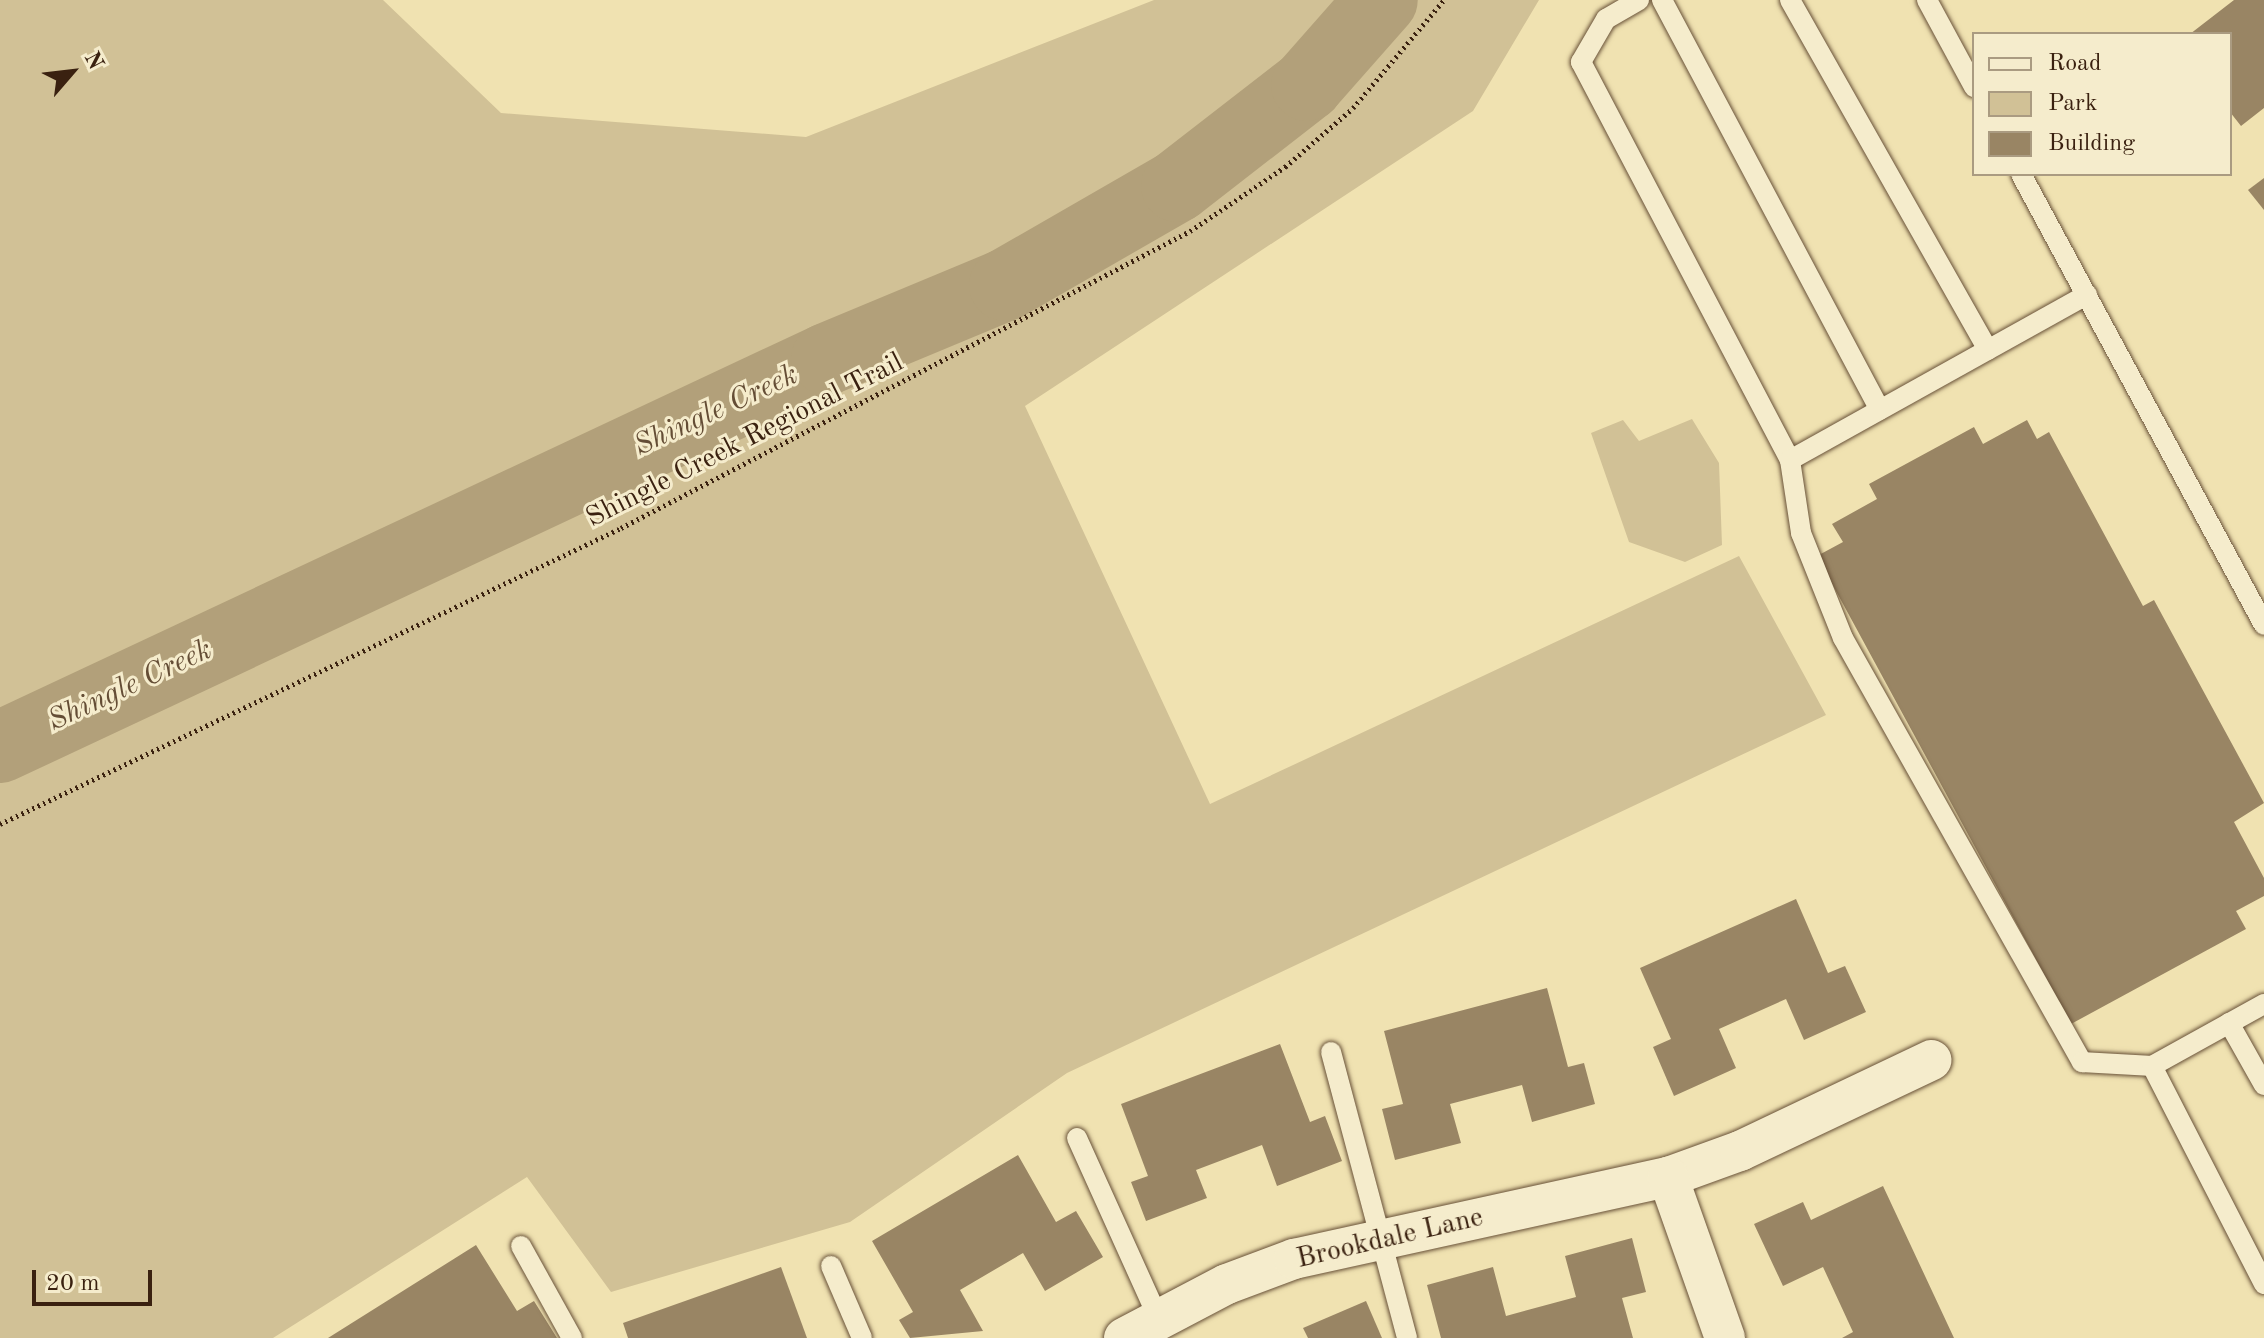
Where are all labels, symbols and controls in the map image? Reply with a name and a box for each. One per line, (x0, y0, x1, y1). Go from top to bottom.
north arrow (32, 32, 112, 112)
legend (1972, 32, 2232, 176)
text: N (80, 48, 107, 73)
text: Road (2048, 52, 2101, 76)
text: Park (2048, 92, 2097, 116)
text: Building (2048, 132, 2135, 156)
street label: Shingle Creek Regional Trail (581, 346, 909, 536)
water label: Shingle Creek (628, 357, 804, 465)
water label: Shingle Creek (42, 632, 218, 740)
street label: Brookdale Lane (1293, 1201, 1487, 1277)
scale bar (36, 1254, 156, 1304)
text: 20 m (46, 1272, 100, 1296)

